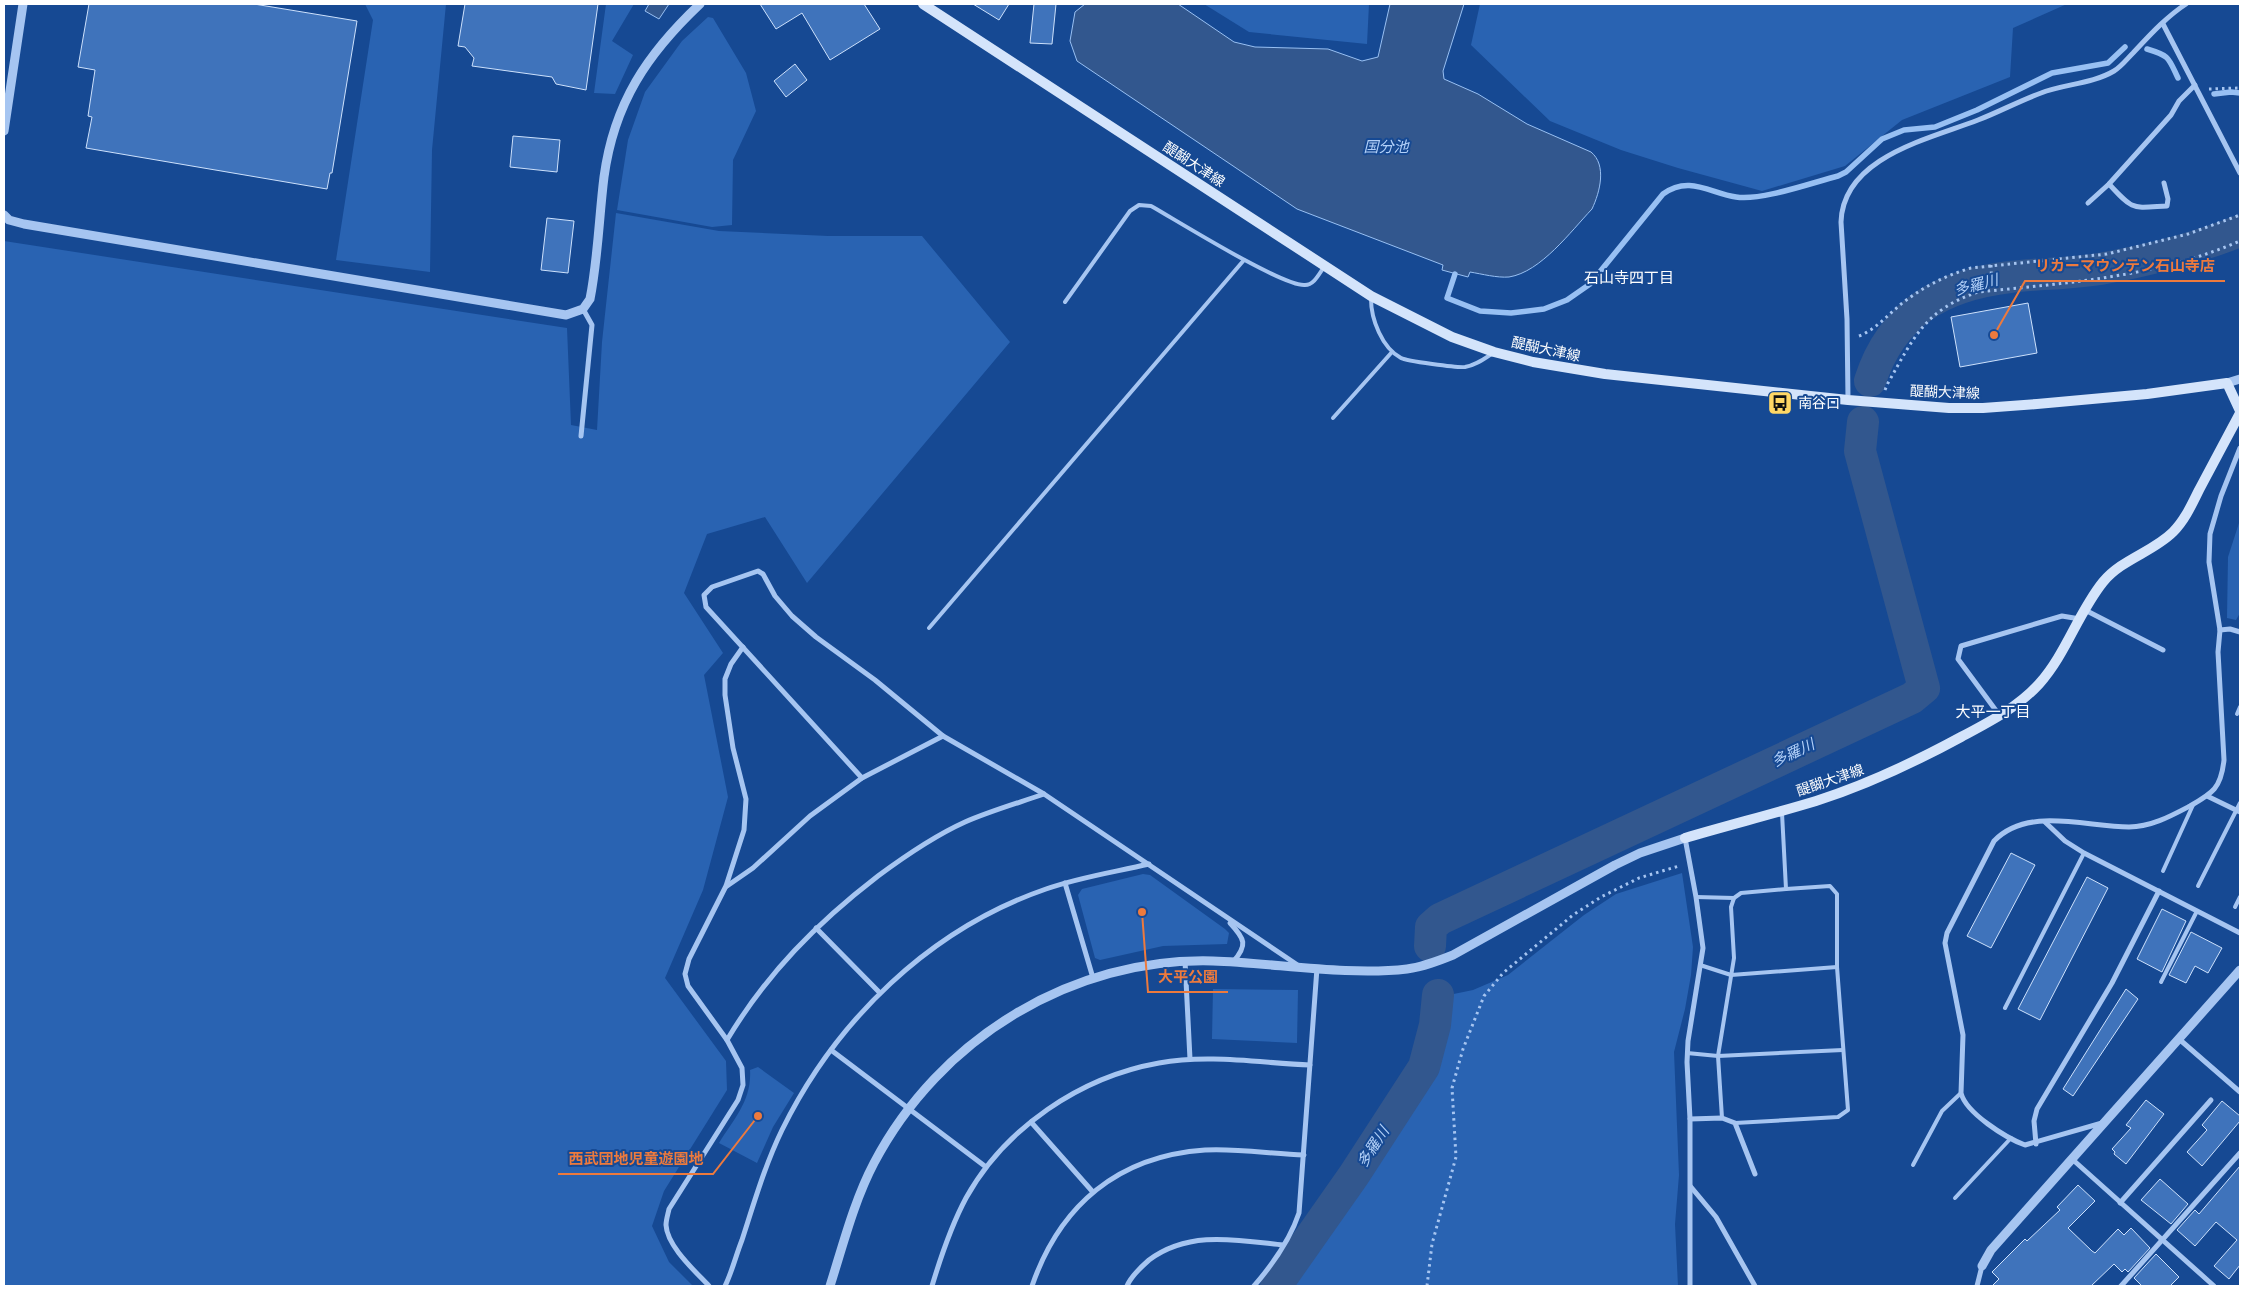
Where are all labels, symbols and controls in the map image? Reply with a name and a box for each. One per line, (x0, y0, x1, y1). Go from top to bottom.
street label: 醍醐大津線 (1160, 137, 1228, 191)
water label: 国分池 (1363, 137, 1410, 156)
callout: リカーマウンテン石山寺店 (2025, 251, 2225, 281)
text: リカーマウンテン石山寺店 (2035, 256, 2215, 275)
district label: 石山寺四丁目 (1584, 268, 1674, 287)
water label: 多羅川 (1952, 269, 2002, 299)
street label: 醍醐大津線 (1510, 333, 1582, 365)
street label: 醍醐大津線 (1910, 382, 1980, 402)
bus stop icon: 南谷口 (1767, 390, 1793, 416)
place label: 南谷口 (1798, 394, 1840, 412)
district label: 大平一丁目 (1955, 702, 2031, 721)
water label: 多羅川 (1768, 734, 1819, 771)
street label: 醍醐大津線 (1794, 760, 1866, 800)
callout: 大平公園 (1148, 962, 1228, 992)
text: 大平公園 (1158, 967, 1218, 986)
water label: 多羅川 (1352, 1121, 1394, 1171)
callout: 西武団地児童遊園地 (558, 1144, 713, 1174)
text: 西武団地児童遊園地 (568, 1149, 704, 1168)

